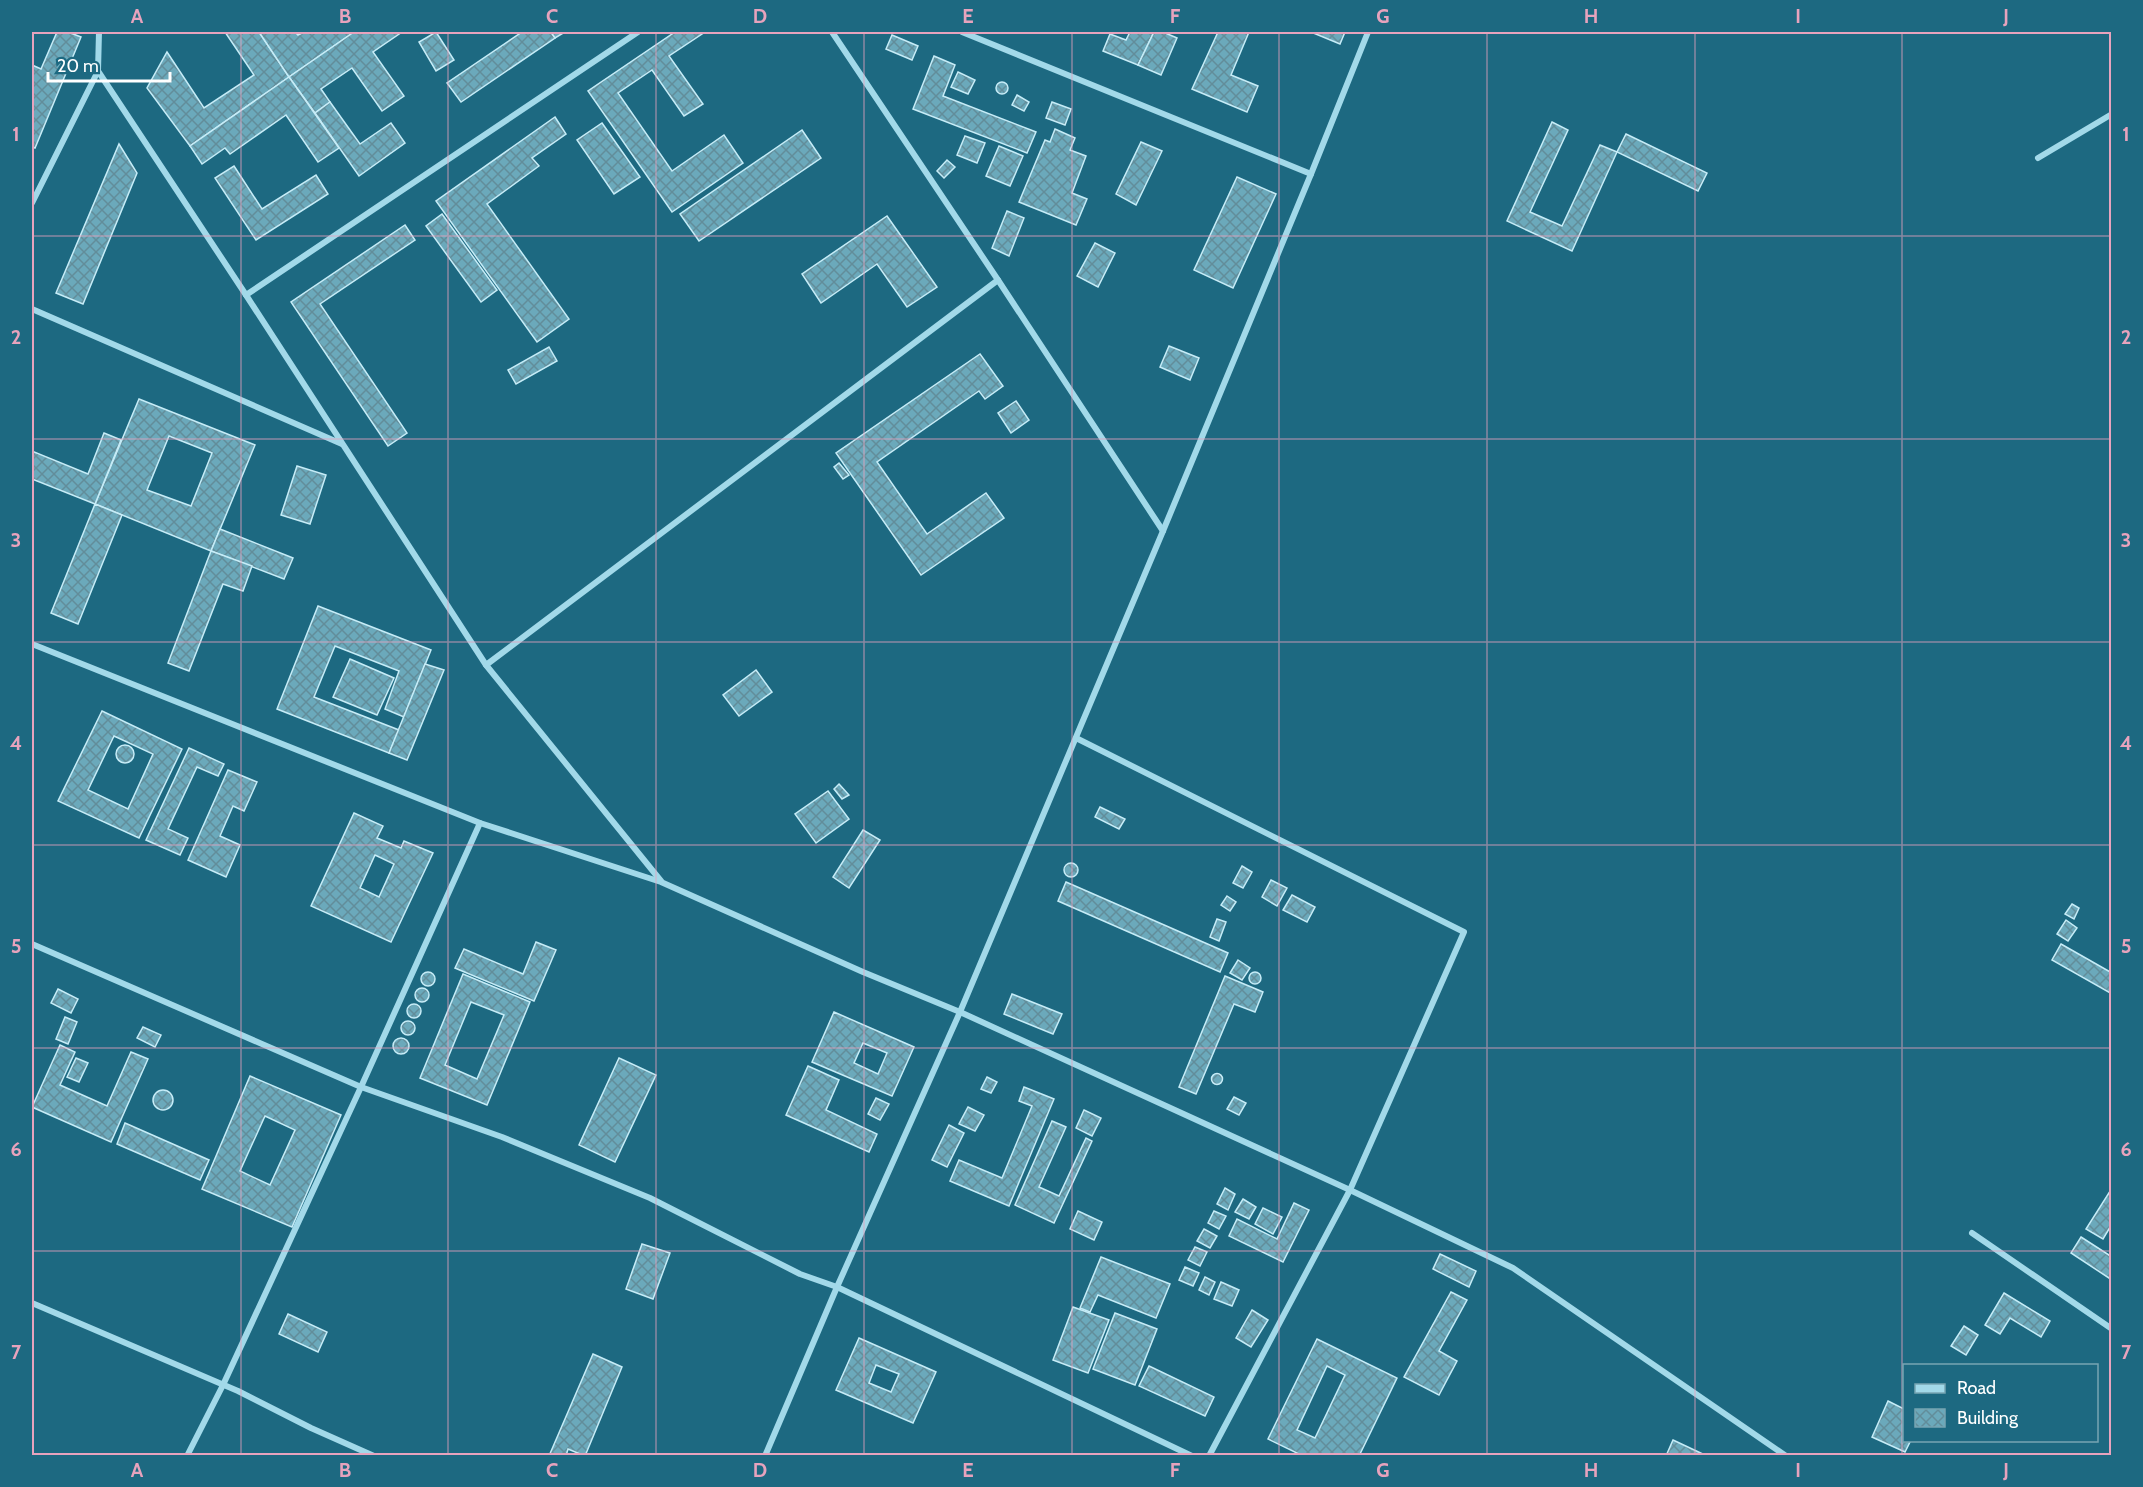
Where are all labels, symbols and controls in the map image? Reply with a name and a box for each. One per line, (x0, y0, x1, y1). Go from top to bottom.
text: A (131, 4, 144, 28)
text: B (339, 4, 351, 28)
text: C (546, 4, 558, 28)
text: D (753, 4, 767, 28)
text: E (962, 4, 974, 28)
text: F (1170, 4, 1181, 28)
text: G (1376, 4, 1390, 28)
text: H (1584, 4, 1598, 28)
text: I (1795, 4, 1801, 28)
text: J (2002, 4, 2009, 28)
scale bar (48, 45, 170, 83)
text: 20 m (57, 55, 99, 77)
text: 1 (12, 122, 20, 146)
text: 1 (2122, 122, 2130, 146)
text: 2 (11, 325, 21, 349)
text: 2 (2121, 325, 2131, 349)
text: 3 (11, 528, 21, 552)
text: 3 (2121, 528, 2131, 552)
text: 4 (10, 731, 22, 755)
text: 4 (2120, 731, 2132, 755)
text: 5 (11, 934, 21, 958)
text: 5 (2121, 934, 2131, 958)
text: 6 (10, 1137, 22, 1161)
text: 6 (2120, 1137, 2132, 1161)
text: 7 (11, 1340, 22, 1364)
text: 7 (2121, 1340, 2132, 1364)
legend (1903, 1364, 2098, 1442)
text: Road (1957, 1377, 1996, 1399)
text: Building (1957, 1407, 2019, 1429)
text: A (131, 1458, 144, 1482)
text: B (339, 1458, 351, 1482)
text: C (546, 1458, 558, 1482)
text: D (753, 1458, 767, 1482)
text: E (962, 1458, 974, 1482)
text: F (1170, 1458, 1181, 1482)
text: G (1376, 1458, 1390, 1482)
text: H (1584, 1458, 1598, 1482)
text: I (1795, 1458, 1801, 1482)
text: J (2002, 1458, 2009, 1482)

